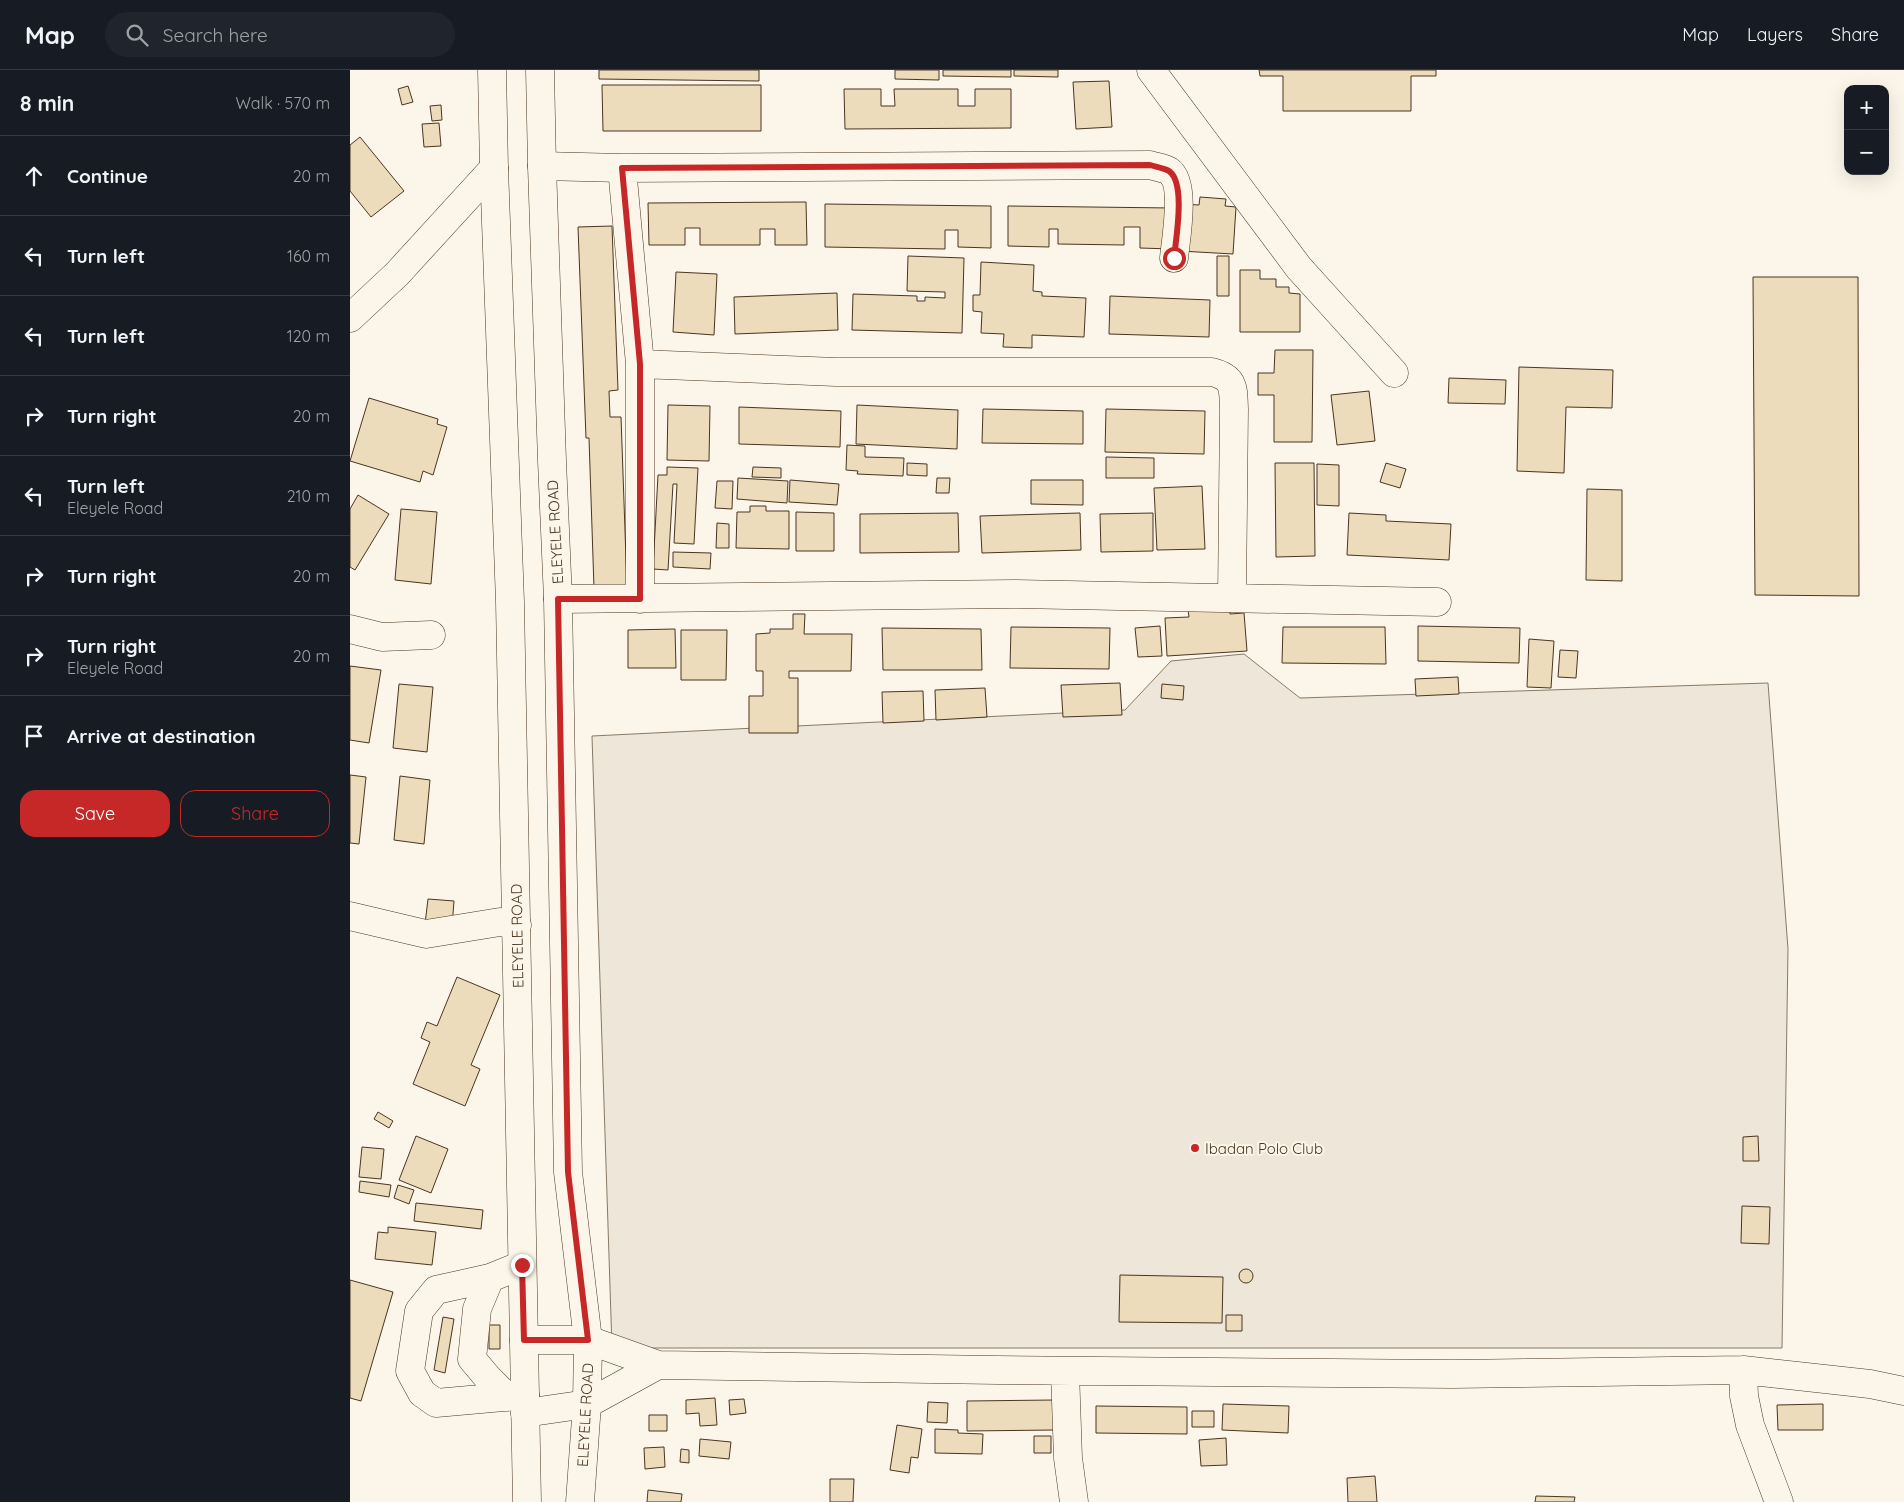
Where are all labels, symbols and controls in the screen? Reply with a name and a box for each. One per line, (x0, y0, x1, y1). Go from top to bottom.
search box (105, 12, 455, 57)
text: Map (25, 20, 75, 50)
icon: search (123, 21, 151, 49)
text: Search here (163, 23, 268, 47)
text: Map (1682, 23, 1719, 46)
text: Layers (1747, 23, 1803, 46)
text: Share (1831, 23, 1879, 46)
map controls (1844, 85, 1889, 175)
button: + (1844, 85, 1889, 130)
text: 8 min (20, 90, 74, 116)
text: Walk · 570 m (235, 93, 330, 113)
button: − (1844, 130, 1889, 175)
icon: ahead (20, 162, 48, 190)
text: Continue (67, 164, 148, 188)
text: 20 m (293, 166, 330, 186)
icon: left (20, 242, 48, 270)
text: Turn left (67, 244, 145, 268)
text: 160 m (287, 246, 330, 266)
route start (1163, 247, 1186, 270)
icon: left (20, 322, 48, 350)
text: Turn left (67, 324, 145, 348)
text: 120 m (287, 326, 330, 346)
icon: right (20, 402, 48, 430)
text: Turn right (67, 404, 156, 428)
text: 20 m (293, 406, 330, 426)
text: Turn left (67, 474, 145, 498)
street label: ELEYELE ROAD (543, 479, 567, 585)
icon: left (20, 482, 48, 510)
text: 210 m (287, 486, 330, 506)
text: Eleyele Road (67, 498, 163, 518)
icon: right (20, 562, 48, 590)
text: Turn right (67, 564, 156, 588)
text: 20 m (293, 566, 330, 586)
text: Turn right (67, 634, 156, 658)
icon: right (20, 642, 48, 670)
text: 20 m (293, 646, 330, 666)
text: Eleyele Road (67, 658, 163, 678)
icon: arrive (20, 722, 48, 750)
text: Arrive at destination (67, 724, 256, 748)
button: Save (20, 790, 170, 837)
button: Share (180, 790, 330, 837)
street label: ELEYELE ROAD (507, 883, 527, 988)
place label: Ibadan Polo Club (1205, 1139, 1323, 1158)
marker: Ibadan Polo Club (1189, 1142, 1201, 1154)
route end (511, 1254, 534, 1277)
street label: ELEYELE ROAD (573, 1362, 597, 1468)

